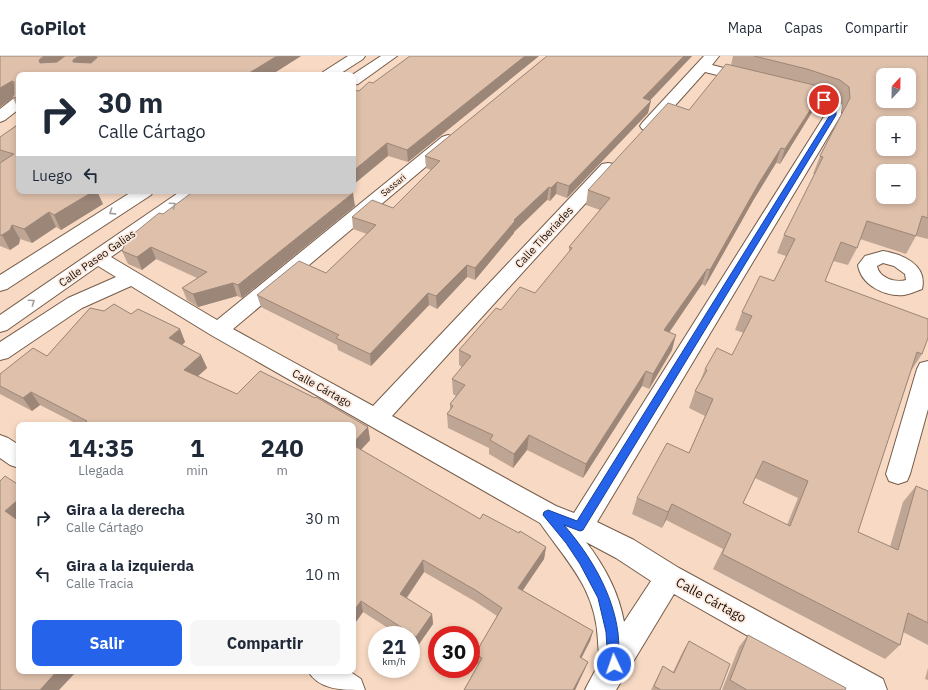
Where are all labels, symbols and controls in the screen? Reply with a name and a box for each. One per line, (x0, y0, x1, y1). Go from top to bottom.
text: GoPilot (20, 16, 86, 40)
text: Mapa (728, 19, 762, 37)
text: Capas (784, 19, 823, 37)
text: Compartir (845, 19, 908, 37)
north arrow (876, 68, 916, 108)
map controls (876, 68, 916, 204)
pin (807, 83, 841, 117)
text: 30 m (98, 84, 163, 121)
icon: right (32, 88, 84, 140)
icon: arrive (813, 89, 835, 111)
button: + (876, 116, 916, 156)
text: Calle Cártago (98, 120, 206, 143)
icon: left (80, 164, 102, 186)
button: − (876, 164, 916, 204)
text: Luego (32, 166, 72, 185)
street label: Sassari (378, 171, 408, 199)
one-way arrow (169, 203, 176, 210)
street label: Calle Tiberiades (512, 203, 576, 271)
one-way arrow (109, 207, 116, 215)
street label: Calle Paseo Galias (56, 226, 138, 290)
one-way arrow (28, 299, 35, 307)
street label: Calle Cártago (290, 366, 354, 410)
text: 14:35 (68, 432, 134, 464)
text: 1 (190, 432, 204, 464)
text: 240 (260, 432, 304, 464)
text: Llegada (78, 462, 124, 479)
text: min (186, 462, 208, 479)
text: m (276, 462, 288, 479)
text: Gira a la derecha (66, 500, 185, 519)
icon: right (32, 507, 54, 529)
text: 30 m (305, 509, 340, 528)
text: Calle Cártago (66, 519, 144, 536)
text: Gira a la izquierda (66, 556, 194, 575)
icon: left (32, 563, 54, 585)
text: 10 m (305, 565, 340, 584)
street label: Calle Cártago (673, 574, 749, 626)
text: Calle Tracia (66, 575, 133, 592)
button: Salir (32, 620, 182, 666)
button: Compartir (190, 620, 340, 666)
speed limit sign: 30 (428, 626, 480, 678)
text: 21 (382, 633, 406, 660)
position arrow (593, 643, 635, 685)
text: km/h (382, 655, 406, 668)

